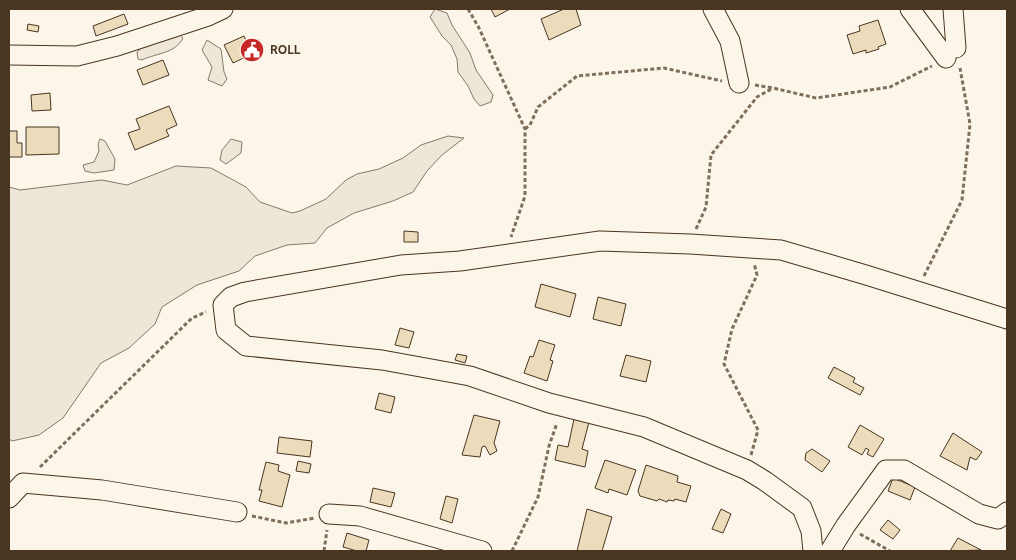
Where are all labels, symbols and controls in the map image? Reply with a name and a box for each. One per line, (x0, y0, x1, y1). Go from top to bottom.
public building icon: ROLL (239, 37, 265, 63)
place label: ROLL (270, 43, 301, 56)

